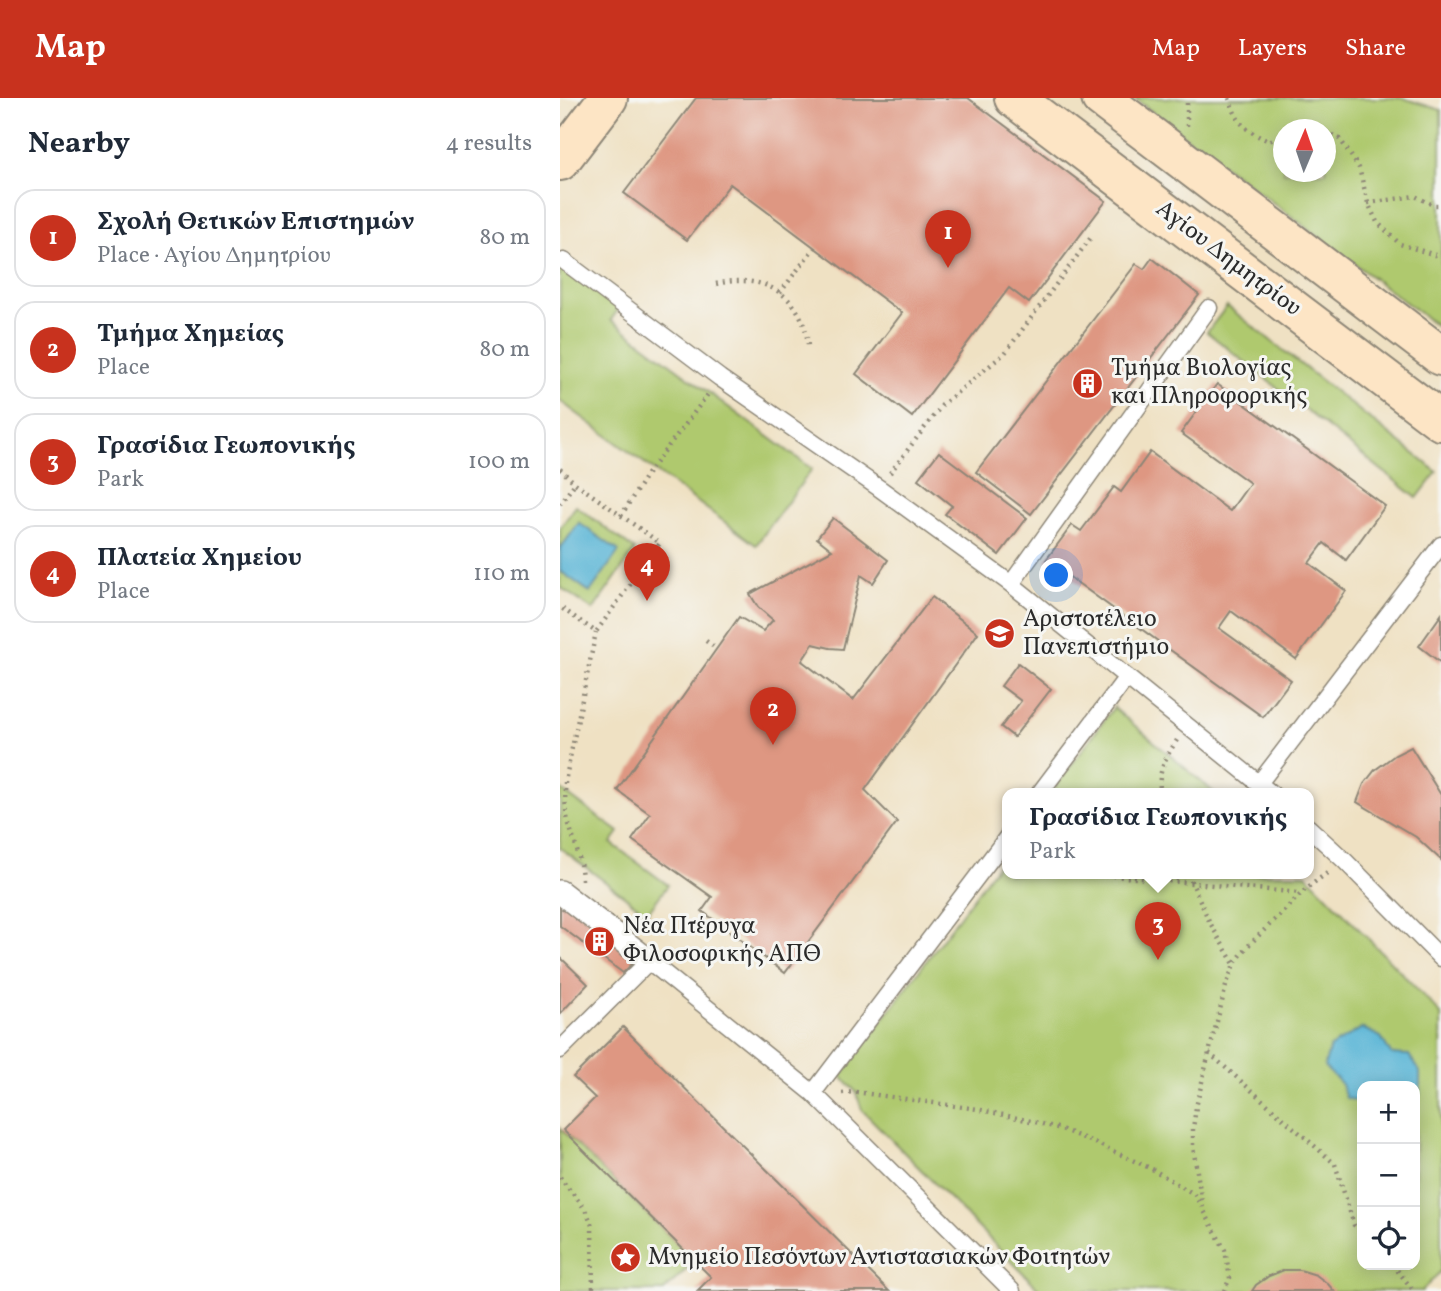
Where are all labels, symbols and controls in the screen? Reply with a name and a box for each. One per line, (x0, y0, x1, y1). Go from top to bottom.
text: Map (35, 26, 106, 72)
text: Map (1152, 32, 1200, 66)
text: Layers (1238, 32, 1307, 66)
text: Share (1345, 32, 1406, 66)
north arrow (1273, 119, 1336, 182)
text: Nearby (28, 123, 130, 165)
text: 4 results (446, 128, 532, 160)
street label: Αγίου Δημητρίου (1148, 193, 1308, 325)
text: Σχολή Θετικών Επιστημών (97, 204, 414, 240)
pin: 1 (925, 210, 971, 268)
text: 1 (48, 222, 58, 254)
text: 80 m (480, 222, 530, 254)
text: Place · Αγίου Δημητρίου (97, 240, 331, 272)
text: Τμήμα Χημείας (97, 316, 284, 352)
text: 2 (47, 334, 59, 366)
text: 80 m (480, 334, 530, 366)
text: Place (97, 352, 150, 384)
place label: Τμήμα Βιολογίας και Πληροφορικής (1111, 352, 1307, 414)
building icon: Τμήμα Βιολογίας και Πληροφορικής (1071, 366, 1105, 400)
text: Γρασίδια Γεωπονικής (97, 428, 355, 464)
text: 3 (47, 446, 59, 478)
text: 100 m (468, 446, 530, 478)
text: Park (97, 464, 144, 496)
text: Πλατεία Χημείου (97, 540, 302, 576)
pin: 4 (624, 543, 670, 601)
text: 4 (46, 558, 60, 590)
text: 110 m (473, 558, 530, 590)
your location (1039, 558, 1073, 592)
text: Place (97, 576, 150, 608)
place label: Αριστοτέλειο Πανεπιστήμιο (1023, 603, 1169, 665)
school or university icon: Αριστοτέλειο Πανεπιστήμιο (983, 617, 1017, 651)
pin: 2 (750, 687, 796, 745)
popup (1002, 788, 1314, 879)
text: Γρασίδια Γεωπονικής (1029, 800, 1287, 836)
text: Park (1029, 836, 1076, 868)
pin: 3 (1135, 902, 1181, 960)
place label: Νέα Πτέρυγα Φιλοσοφικής ΑΠΘ (623, 910, 821, 972)
building icon: Νέα Πτέρυγα Φιλοσοφικής ΑΠΘ (583, 924, 617, 958)
map controls (1357, 1081, 1420, 1270)
button: + (1357, 1081, 1420, 1144)
button: − (1357, 1144, 1420, 1207)
button: locate (1357, 1207, 1420, 1270)
place icon: Μνημείο Πεσόντων Αντιστασιακών Φοιτητών (608, 1241, 642, 1275)
place label: Μνημείο Πεσόντων Αντιστασιακών Φοιτητών (648, 1241, 1110, 1275)

